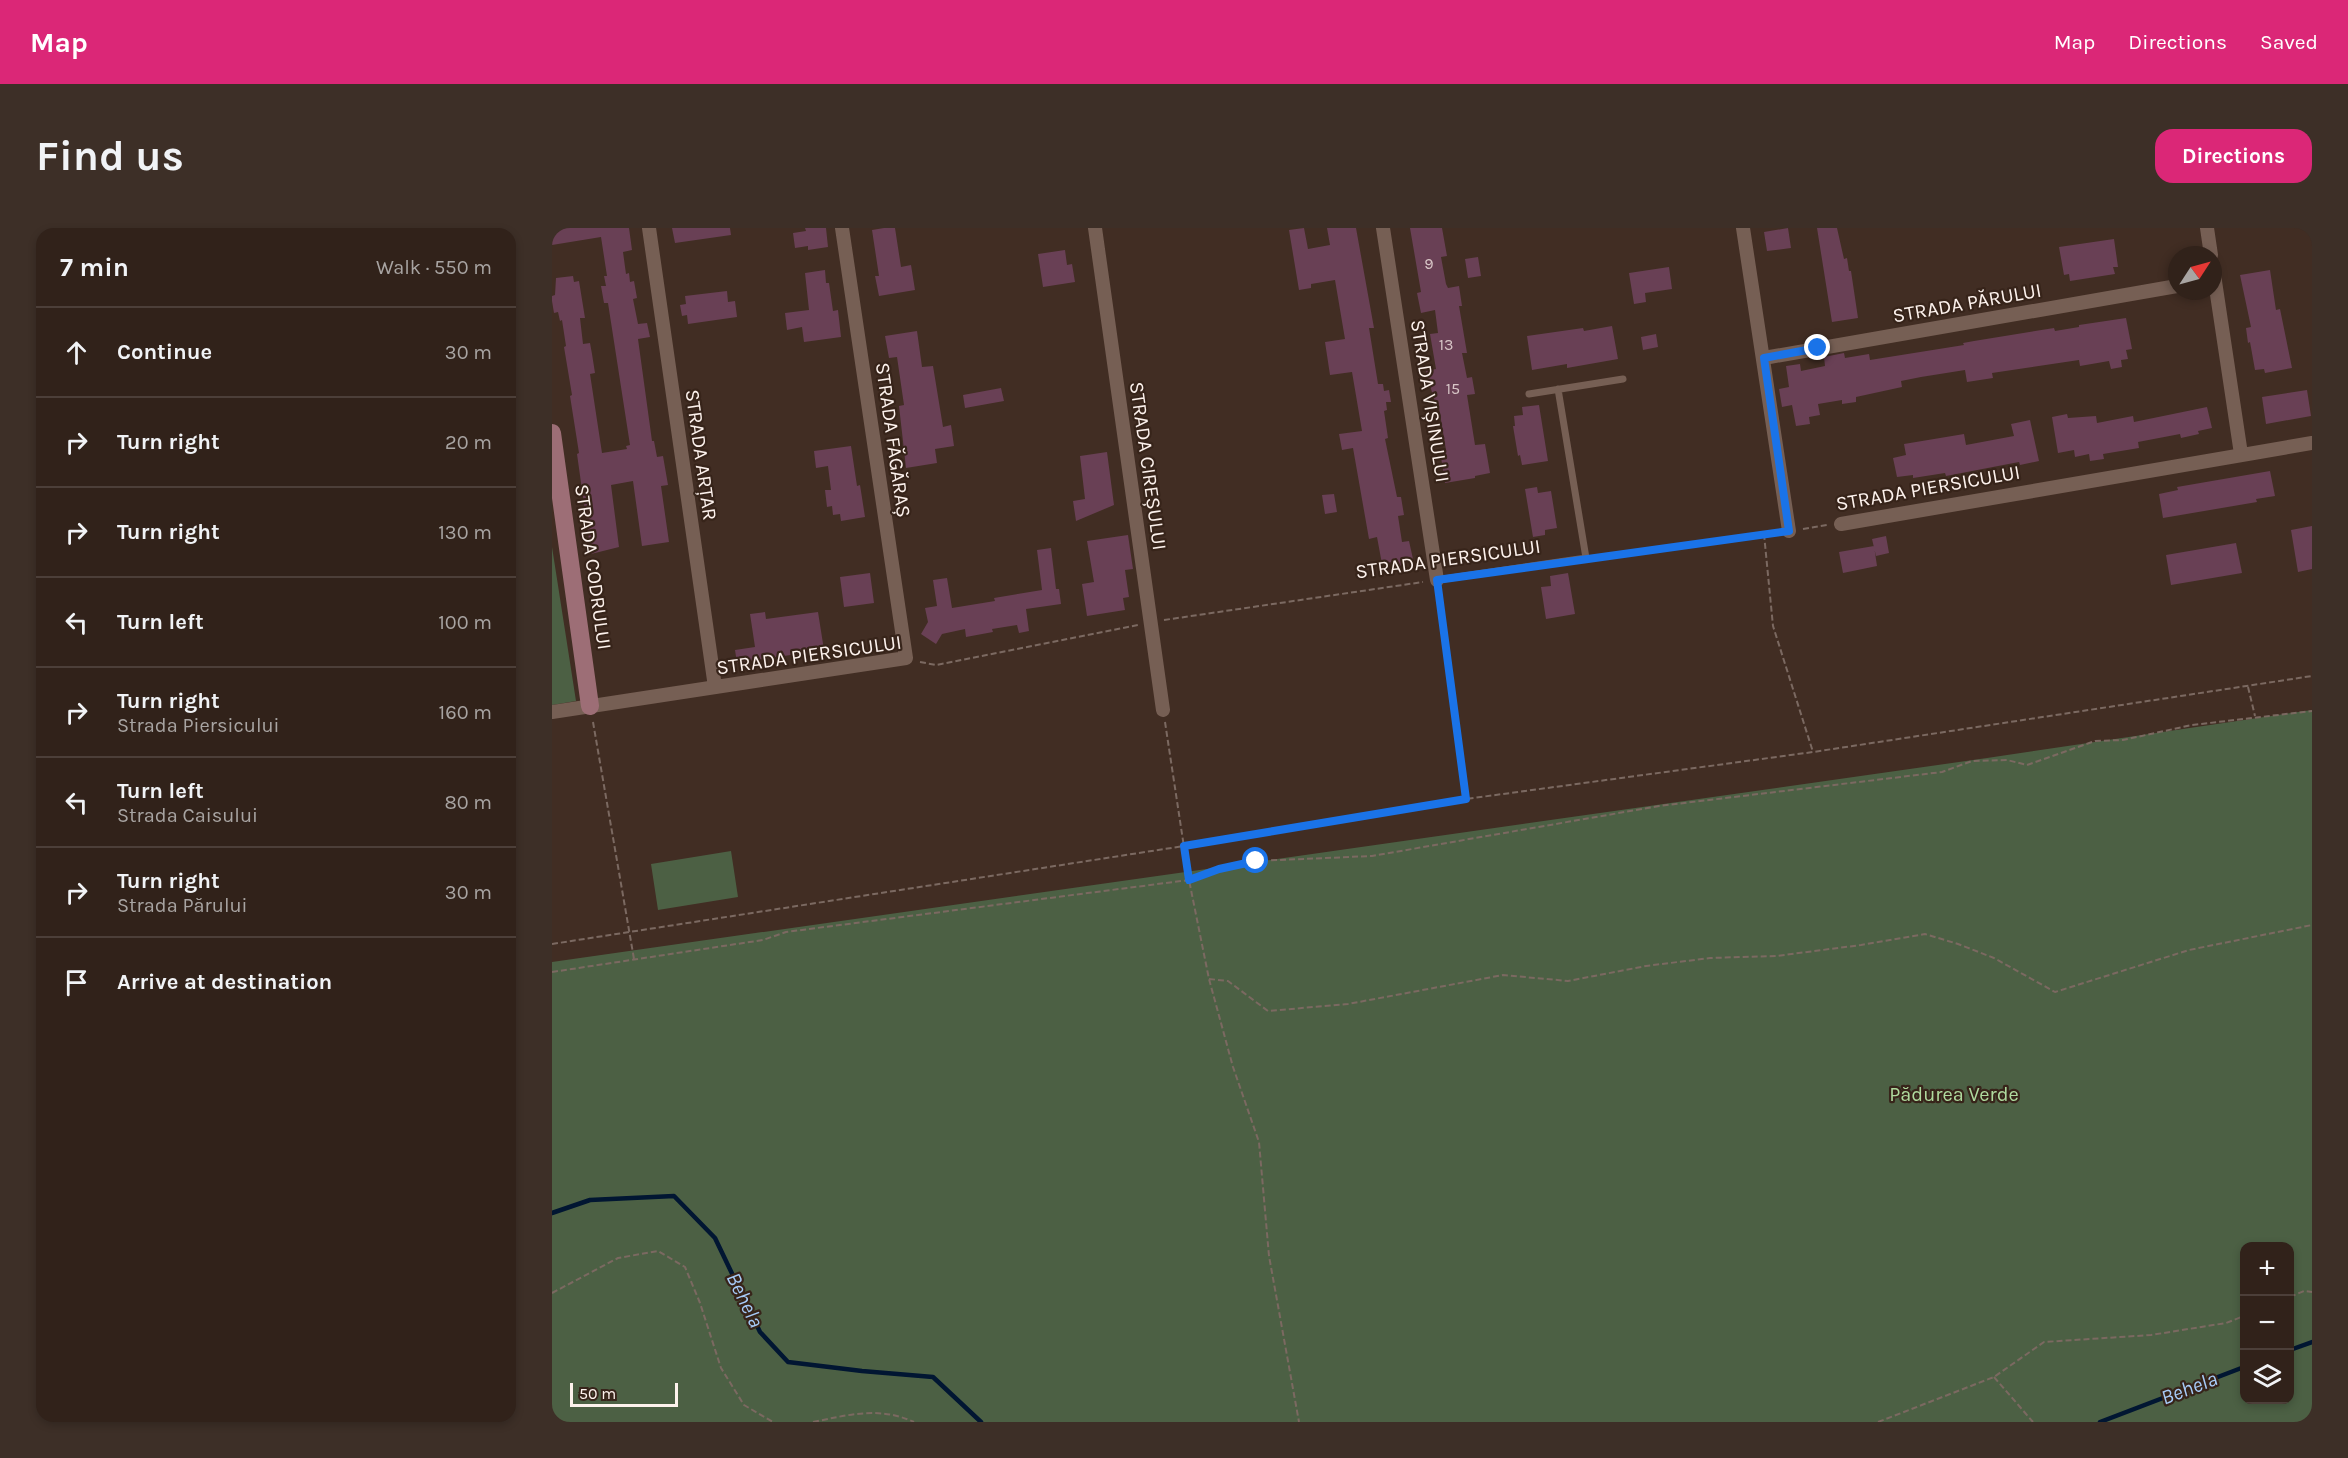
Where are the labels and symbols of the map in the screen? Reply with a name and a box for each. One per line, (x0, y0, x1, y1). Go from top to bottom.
north arrow (2168, 246, 2222, 300)
house number: 9 (1424, 254, 1434, 273)
street label: STRADA PĂRULUI (1891, 279, 2043, 327)
street label: STRADA VIȘINULUI (1406, 318, 1454, 484)
route end (1804, 334, 1830, 360)
house number: 13 (1439, 335, 1453, 354)
street label: STRADA FĂGĂRAȘ (871, 361, 915, 519)
house number: 15 (1446, 379, 1460, 398)
street label: STRADA CIREȘULUI (1125, 380, 1171, 552)
street label: STRADA ARȚAR (680, 388, 722, 522)
street label: STRADA PIERSICULUI (1834, 460, 2022, 516)
street label: STRADA CODRULUI (570, 483, 616, 651)
street label: STRADA PIERSICULUI (1354, 535, 1542, 583)
street label: STRADA PIERSICULUI (715, 631, 903, 679)
route start (1242, 847, 1268, 873)
park label: Pădurea Verde (1889, 1083, 2019, 1106)
water label: Behela (721, 1268, 769, 1332)
water label: Behela (2157, 1366, 2221, 1410)
scale bar (570, 1380, 678, 1408)

